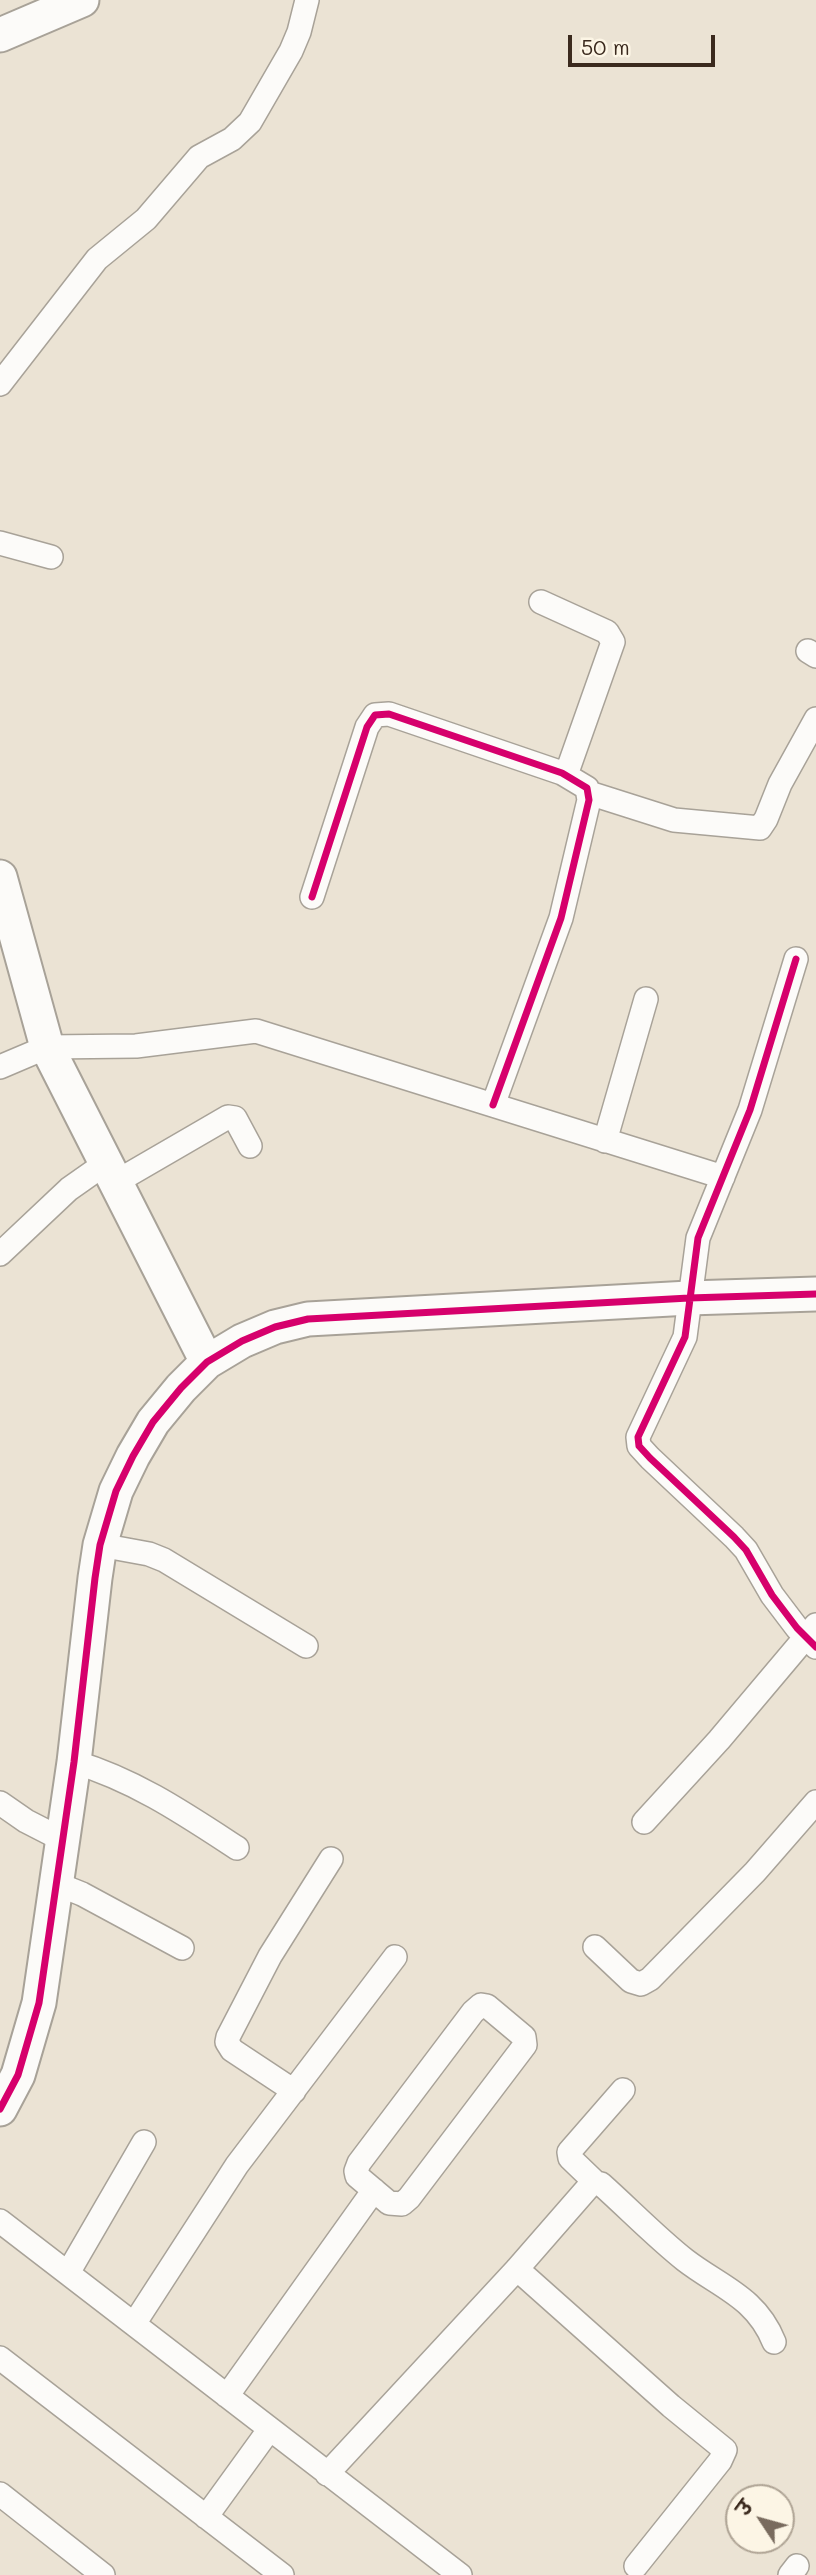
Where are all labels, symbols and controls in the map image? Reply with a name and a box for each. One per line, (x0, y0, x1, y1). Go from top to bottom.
scale bar (571, 21, 718, 65)
text: 50 m (581, 33, 630, 60)
north arrow (725, 2484, 795, 2554)
text: उ (730, 2495, 758, 2520)

